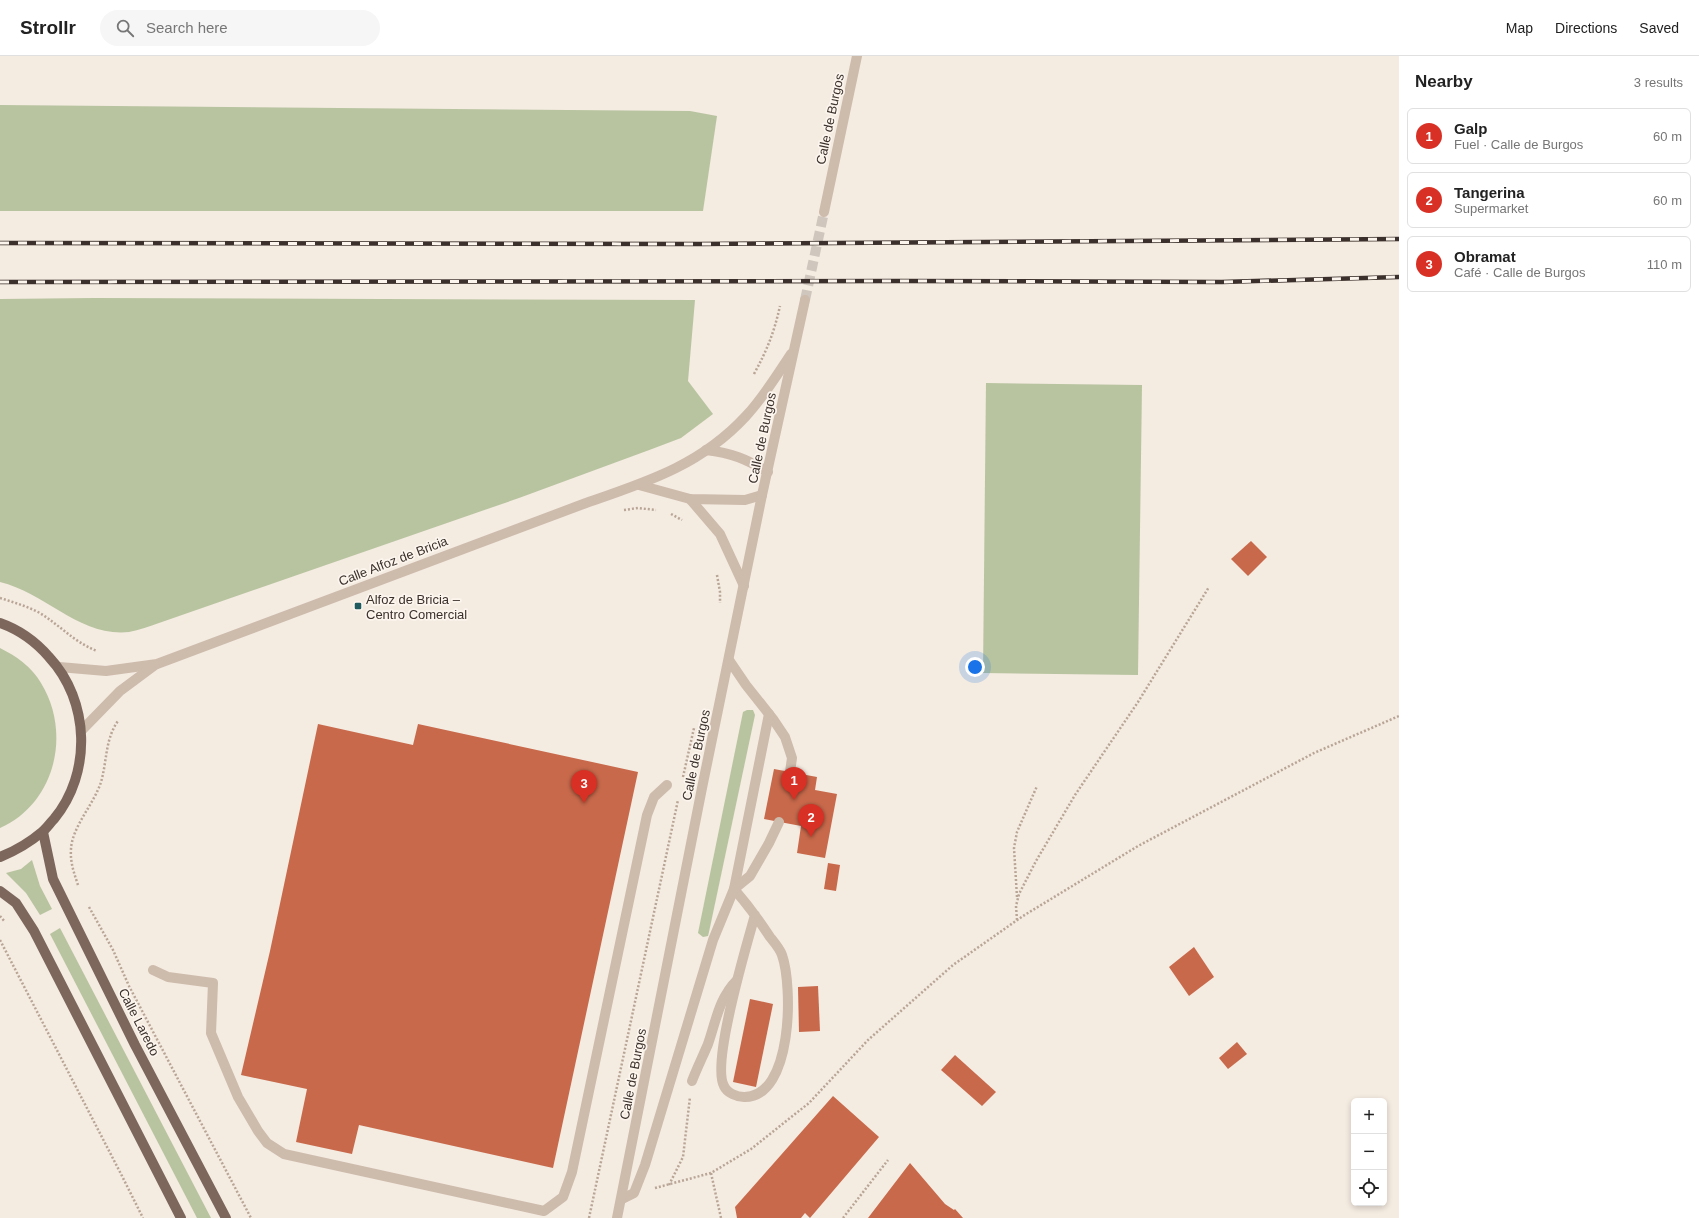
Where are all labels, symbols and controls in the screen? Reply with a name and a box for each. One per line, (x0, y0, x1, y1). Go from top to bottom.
search box (100, 10, 380, 46)
text: Strollr (20, 17, 76, 38)
icon: search (114, 17, 136, 39)
text: Search here (146, 19, 228, 36)
text: Map (1506, 20, 1533, 36)
text: Directions (1555, 20, 1617, 36)
text: Saved (1639, 20, 1679, 36)
street label: Calle de Burgos (813, 72, 847, 166)
text: Nearby (1415, 72, 1473, 91)
text: 3 results (1634, 75, 1683, 90)
text: Galp (1454, 120, 1487, 137)
text: 1 (1425, 129, 1433, 144)
text: 60 m (1653, 129, 1682, 144)
text: Fuel · Calle de Burgos (1454, 137, 1583, 152)
text: Tangerina (1454, 184, 1525, 201)
text: 2 (1425, 193, 1433, 208)
text: 60 m (1653, 193, 1682, 208)
text: Supermarket (1454, 201, 1528, 216)
text: Obramat (1454, 248, 1516, 265)
text: 3 (1425, 257, 1433, 272)
text: 110 m (1647, 257, 1682, 272)
text: Café · Calle de Burgos (1454, 265, 1586, 280)
street label: Calle de Burgos (745, 391, 779, 485)
street label: Calle Alfoz de Bricia (336, 533, 450, 589)
place label: Alfoz de Bricia – Centro Comercial (366, 592, 467, 622)
marker: Alfoz de Bricia – Centro Comercial (353, 601, 363, 611)
your location (965, 657, 985, 677)
street label: Calle de Burgos (679, 708, 713, 802)
pin: 1 (781, 767, 807, 800)
pin: 3 (571, 770, 597, 803)
pin: 2 (798, 804, 824, 837)
street label: Calle Laredo (116, 986, 162, 1058)
street label: Calle de Burgos (617, 1027, 649, 1121)
map controls (1351, 1098, 1387, 1206)
button: + (1351, 1098, 1387, 1134)
button: − (1351, 1134, 1387, 1170)
button: locate (1351, 1170, 1387, 1206)

